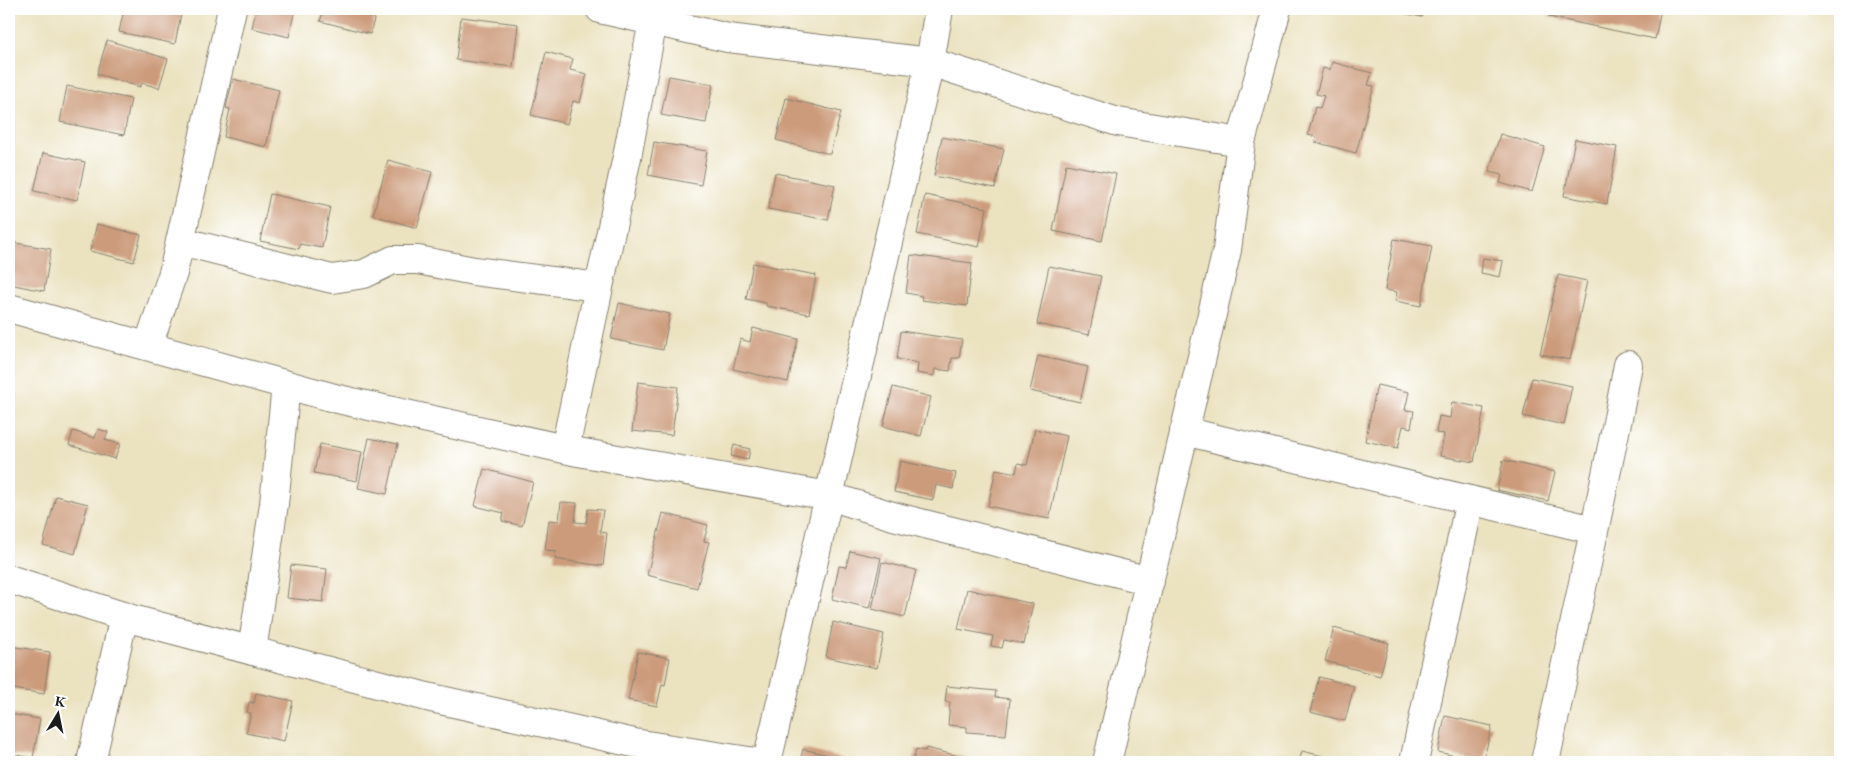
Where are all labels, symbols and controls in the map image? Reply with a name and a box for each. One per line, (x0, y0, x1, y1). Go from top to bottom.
north arrow (32, 688, 82, 738)
text: K (53, 691, 67, 711)

